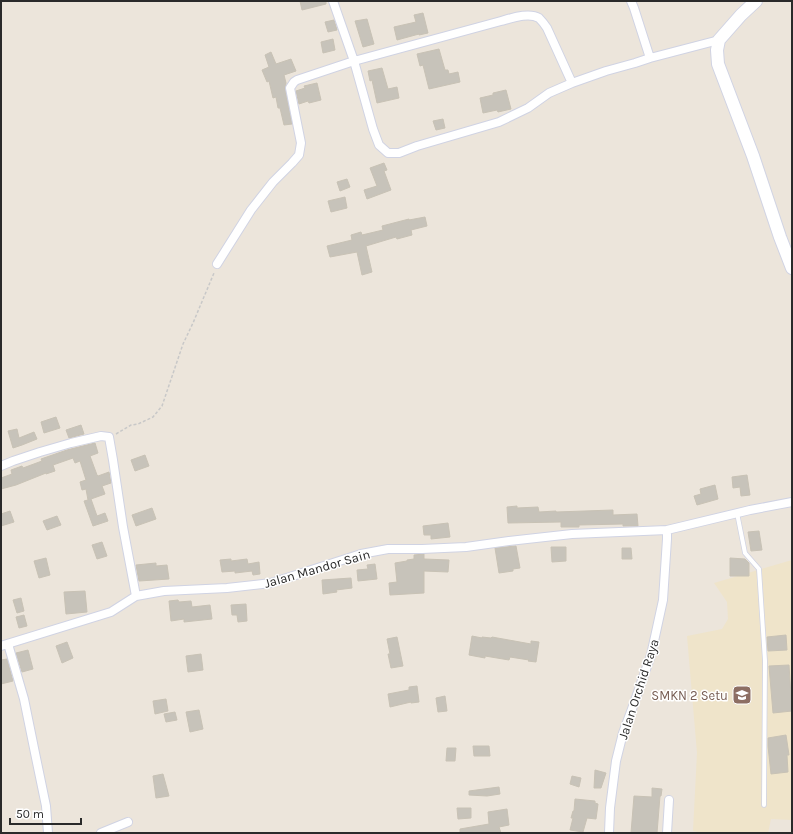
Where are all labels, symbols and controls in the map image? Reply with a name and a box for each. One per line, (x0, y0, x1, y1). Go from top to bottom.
street label: Jalan Mandor Sain (262, 546, 372, 591)
street label: Jalan Orchid Raya (615, 637, 662, 741)
school or university icon: SMKN 2 Setu (731, 684, 753, 706)
place label: SMKN 2 Setu (651, 688, 728, 703)
scale bar (10, 800, 81, 826)
text: 50 m (16, 807, 44, 821)

